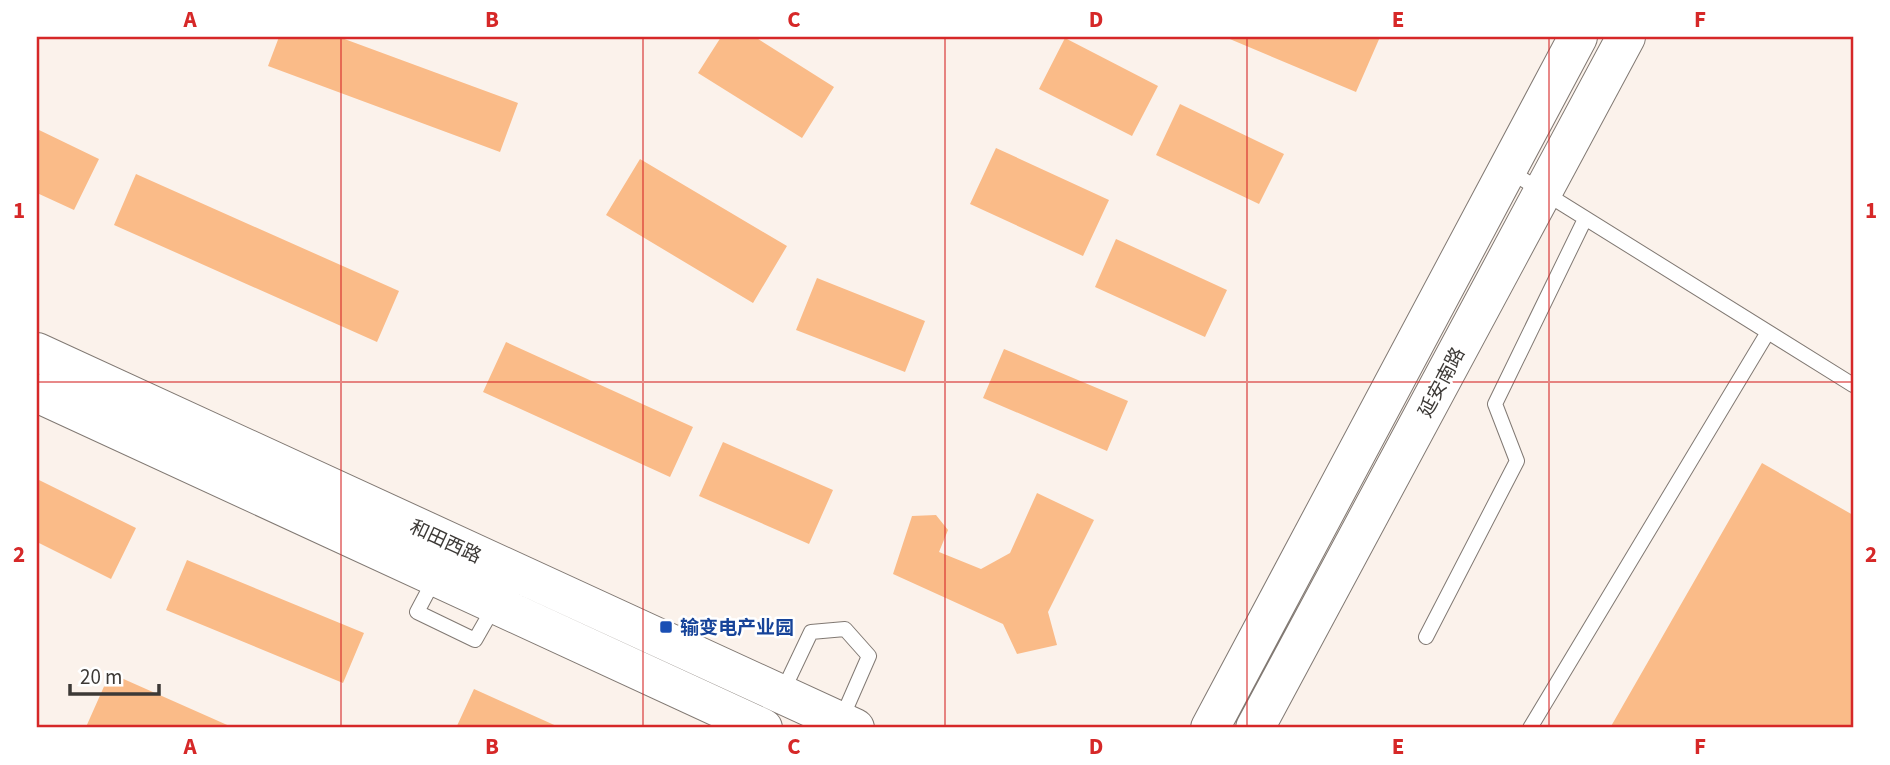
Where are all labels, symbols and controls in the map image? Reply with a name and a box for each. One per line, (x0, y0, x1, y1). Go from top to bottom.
text: A (182, 3, 197, 36)
text: B (485, 3, 499, 36)
text: C (787, 3, 801, 36)
text: D (1089, 3, 1103, 36)
text: E (1392, 3, 1404, 36)
text: F (1694, 3, 1706, 36)
text: 1 (13, 194, 25, 227)
text: 1 (1865, 194, 1877, 227)
street label: 延安南路 (1413, 343, 1472, 423)
street label: 和田西路 (405, 514, 486, 571)
text: 2 (13, 538, 25, 571)
text: 2 (1865, 538, 1877, 571)
place label: 输变电产业园 (680, 615, 794, 642)
marker: 输变电产业园 (658, 619, 674, 635)
scale bar (70, 653, 159, 697)
text: 20 m (80, 662, 122, 692)
text: A (182, 730, 197, 763)
text: B (485, 730, 499, 763)
text: C (787, 730, 801, 763)
text: D (1089, 730, 1103, 763)
text: E (1392, 730, 1404, 763)
text: F (1694, 730, 1706, 763)

